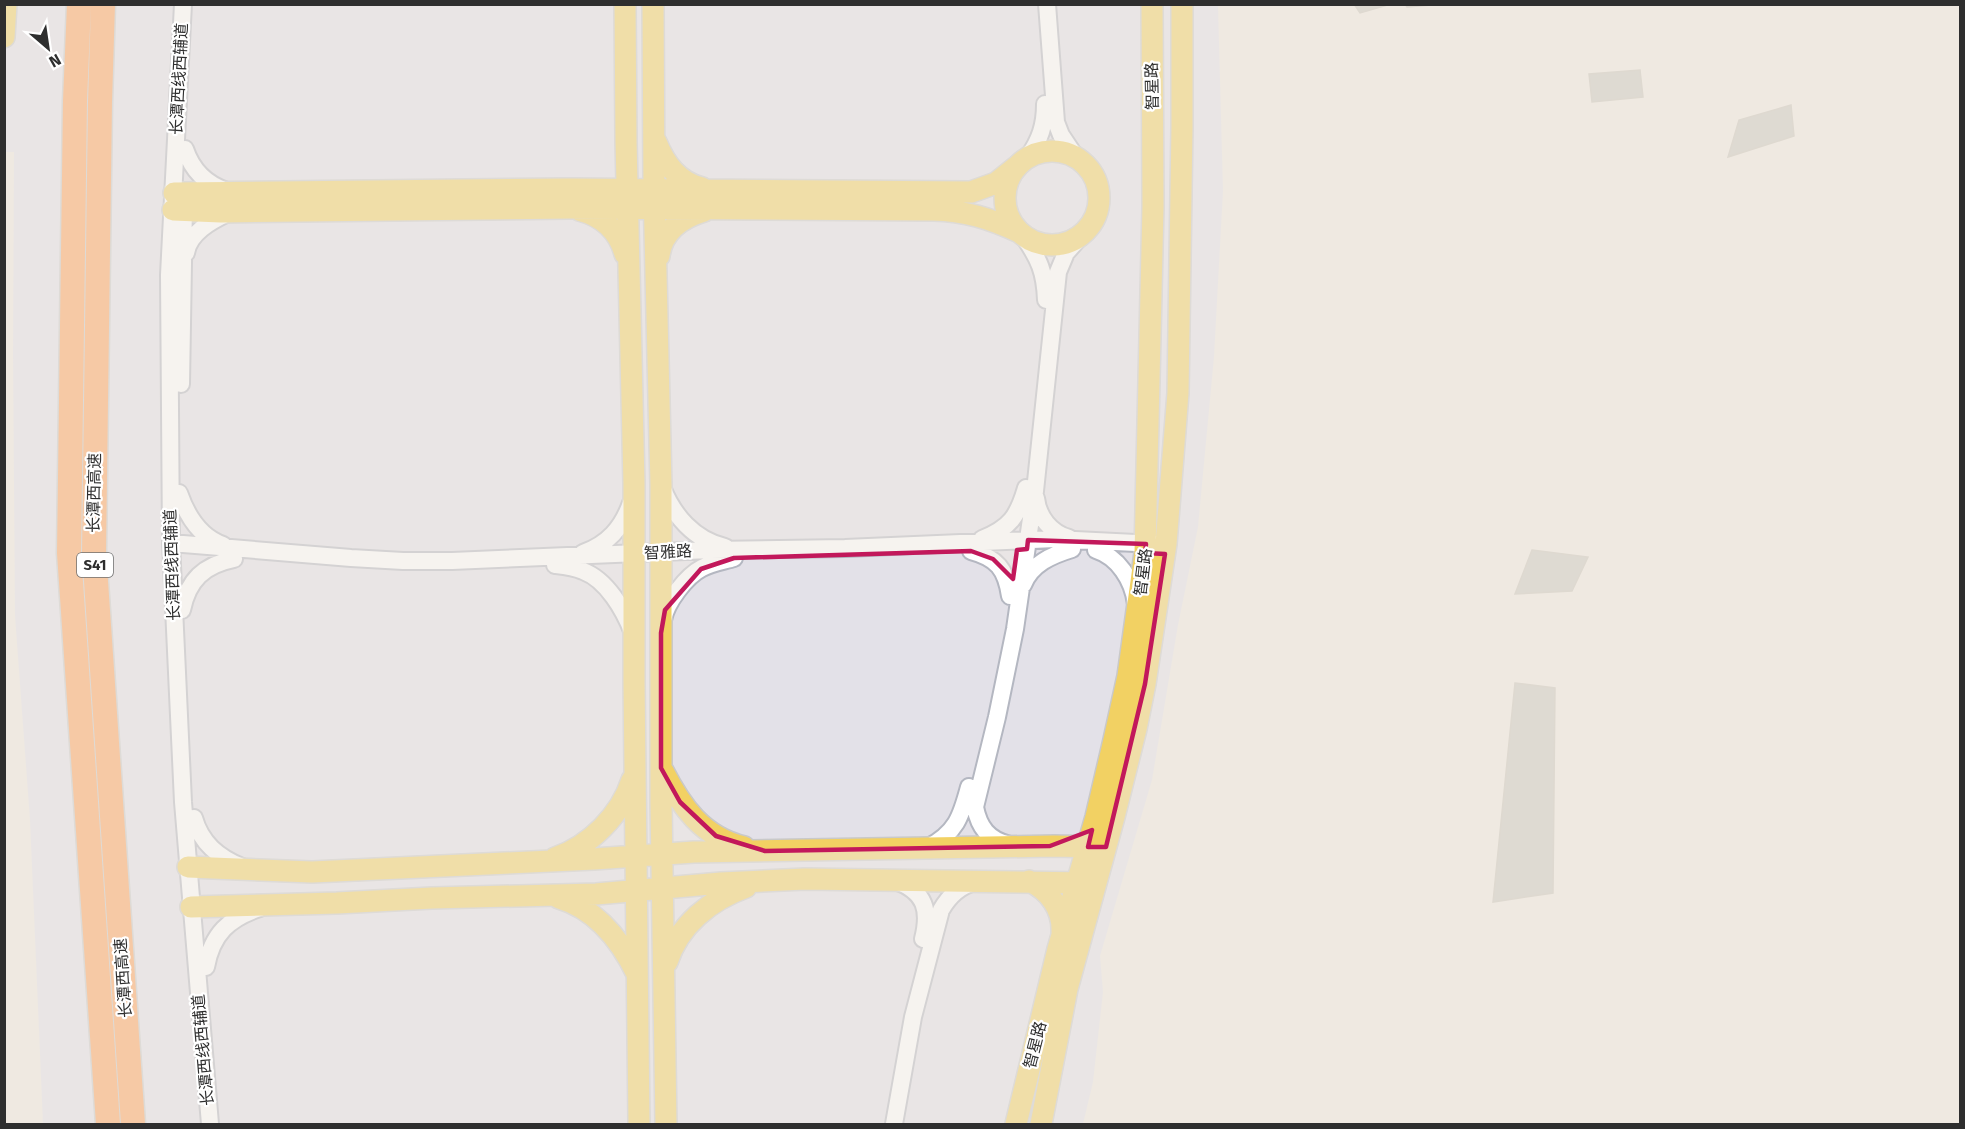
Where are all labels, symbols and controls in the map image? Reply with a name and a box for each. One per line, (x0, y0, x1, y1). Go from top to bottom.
north arrow (18, 18, 78, 78)
street label: 长潭西线西辅道 (167, 23, 191, 135)
text: N (46, 50, 64, 72)
street label: 智星路 (1142, 62, 1162, 110)
street label: 长潭西高速 (84, 453, 104, 533)
street label: 长潭西线西辅道 (161, 509, 183, 621)
street label: 智雅路 (644, 541, 692, 563)
street label: 智星路 (1131, 547, 1155, 597)
road number: S41 (77, 553, 113, 577)
street label: 长潭西高速 (111, 937, 135, 1019)
street label: 长潭西线西辅道 (189, 993, 217, 1107)
street label: 智星路 (1020, 1019, 1050, 1071)

